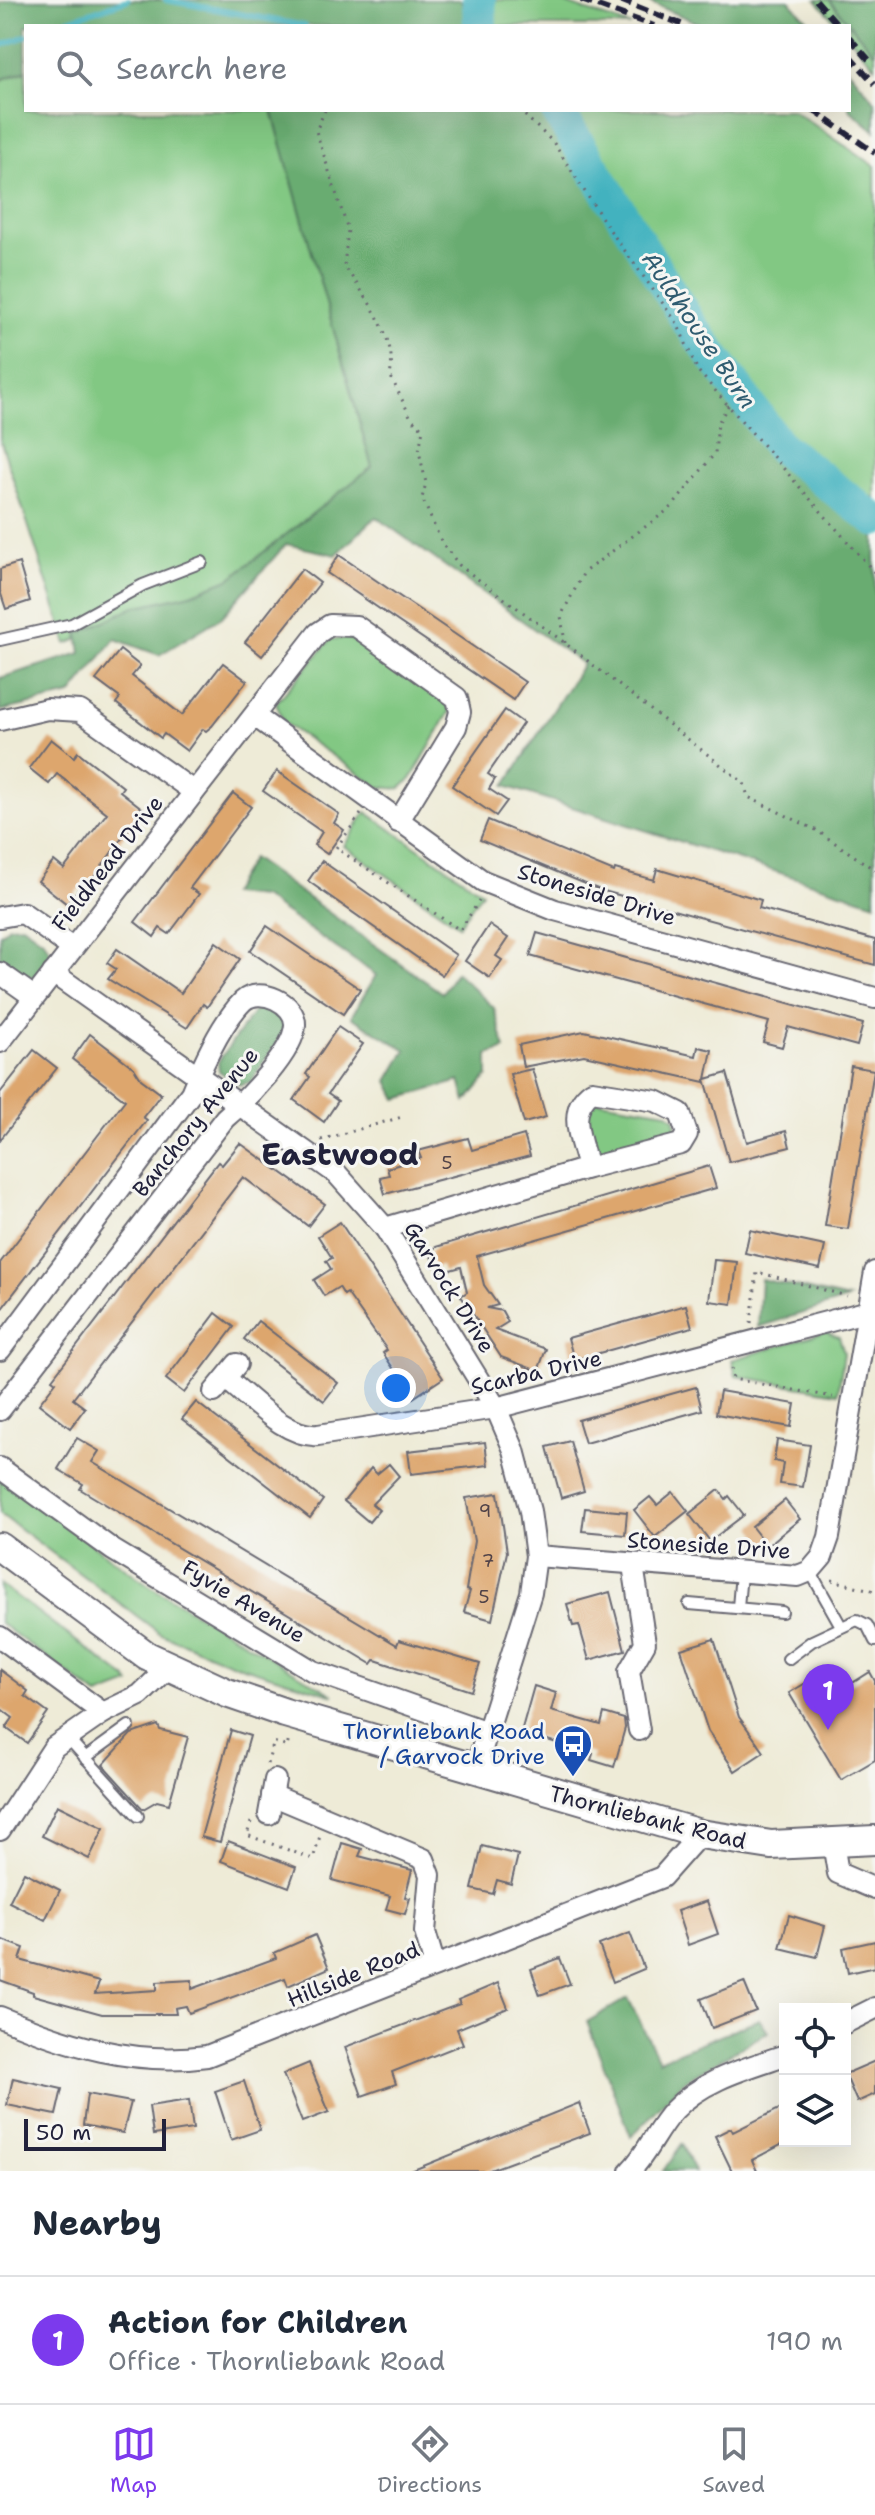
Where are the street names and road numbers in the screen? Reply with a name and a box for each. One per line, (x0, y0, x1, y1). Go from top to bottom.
street label: Fieldhead Drive (45, 789, 170, 937)
street label: Stoneside Drive (514, 857, 679, 932)
street label: Banchory Avenue (126, 1042, 265, 1203)
street label: Garvock Drive (398, 1216, 502, 1359)
street label: Scarba Drive (468, 1343, 604, 1402)
street label: Stoneside Drive (626, 1525, 792, 1566)
street label: Fyvie Avenue (177, 1553, 311, 1650)
street label: Thornliebank Road (546, 1779, 750, 1856)
street label: Hillside Road (283, 1935, 424, 2014)

